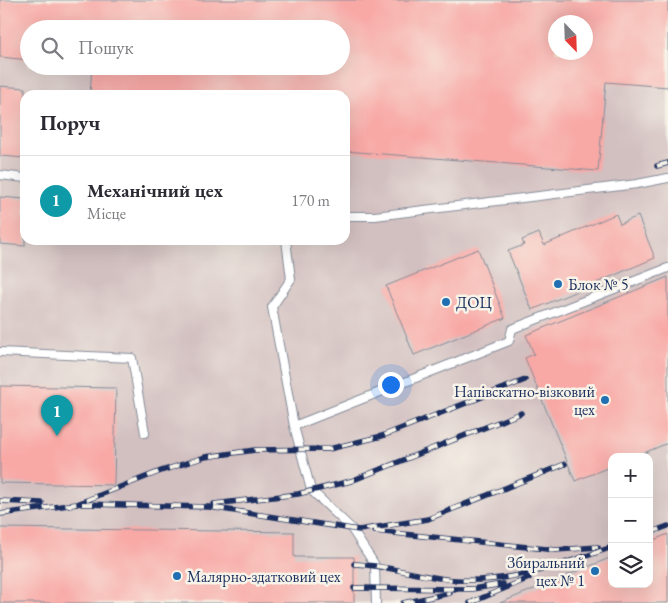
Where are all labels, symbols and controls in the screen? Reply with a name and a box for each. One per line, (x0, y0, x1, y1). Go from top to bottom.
north arrow (548, 15, 593, 60)
search box (20, 20, 350, 75)
icon: search (38, 34, 66, 62)
text: Пошук (78, 35, 134, 60)
text: Поруч (40, 109, 100, 136)
text: Механічний цех (87, 178, 223, 203)
text: 1 (52, 190, 60, 211)
text: 170 m (291, 190, 330, 211)
text: Місце (87, 203, 126, 224)
place label: Блок № 5 (568, 274, 629, 295)
marker: Блок № 5 (552, 278, 564, 290)
place label: ДОЦ (456, 292, 492, 313)
marker: ДОЦ (440, 296, 452, 308)
your location (378, 372, 404, 398)
place label: Напівскатно-візковий цех (454, 381, 596, 420)
marker: Напівскатно-візковий цех (599, 394, 611, 406)
pin: 1 (41, 395, 73, 436)
map controls (608, 453, 653, 588)
button: + (608, 453, 653, 498)
button: − (608, 498, 653, 543)
button: layers (608, 543, 653, 588)
place label: Збиральний цех № 1 (507, 552, 586, 591)
marker: Збиральний цех № 1 (589, 565, 601, 577)
place label: Малярно-здатковий цех (187, 566, 341, 587)
marker: Малярно-здатковий цех (171, 570, 183, 582)

